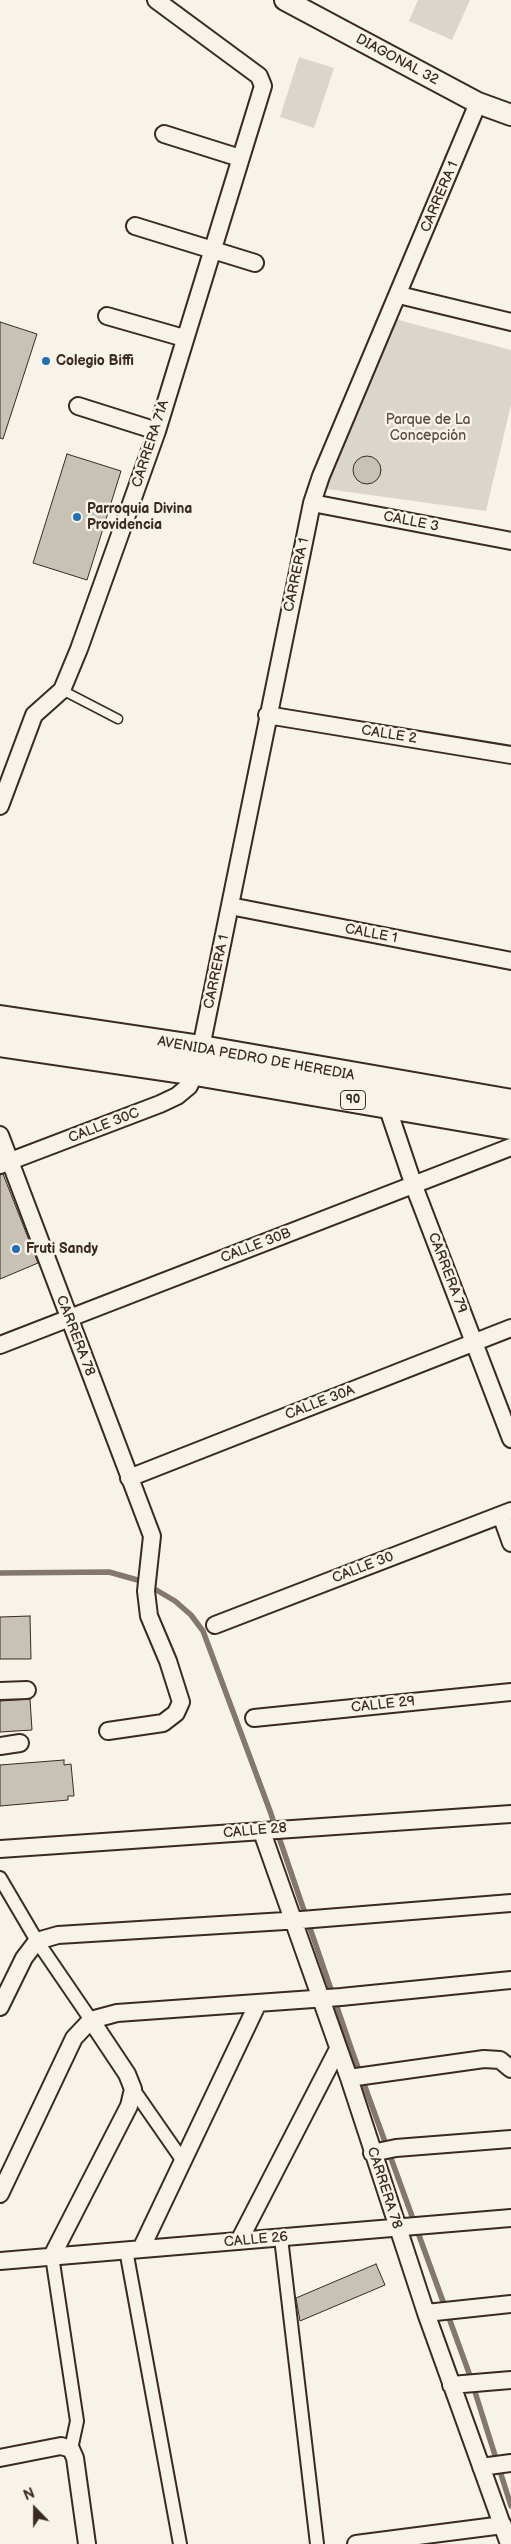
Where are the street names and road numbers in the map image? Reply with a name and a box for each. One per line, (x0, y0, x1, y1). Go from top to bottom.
street label: DIAGONAL 32 (353, 31, 441, 89)
street label: CARRERA 1 (418, 159, 462, 235)
street label: CARRERA 71A (129, 398, 173, 490)
street label: CALLE 3 (382, 508, 440, 536)
street label: CARRERA 1 (281, 536, 313, 614)
street label: CALLE 2 (360, 722, 418, 748)
street label: CALLE 1 (343, 921, 399, 947)
street label: CARRERA 1 (201, 933, 233, 1011)
street label: AVENIDA PEDRO DE HEREDIA (156, 1033, 356, 1085)
road number: 90 (340, 1090, 366, 1110)
street label: CALLE 30C (66, 1105, 142, 1147)
street label: CALLE 30B (218, 1225, 294, 1267)
street label: CARRERA 79 (424, 1230, 470, 1316)
street label: CARRERA 78 (52, 1293, 98, 1379)
street label: CALLE 30A (283, 1382, 357, 1424)
street label: CALLE 30 (330, 1549, 396, 1587)
street label: CALLE 29 (350, 1693, 416, 1717)
street label: CALLE 28 (222, 1820, 288, 1842)
street label: CARRERA 78 (363, 2145, 405, 2231)
street label: CALLE 26 (223, 2229, 289, 2251)

